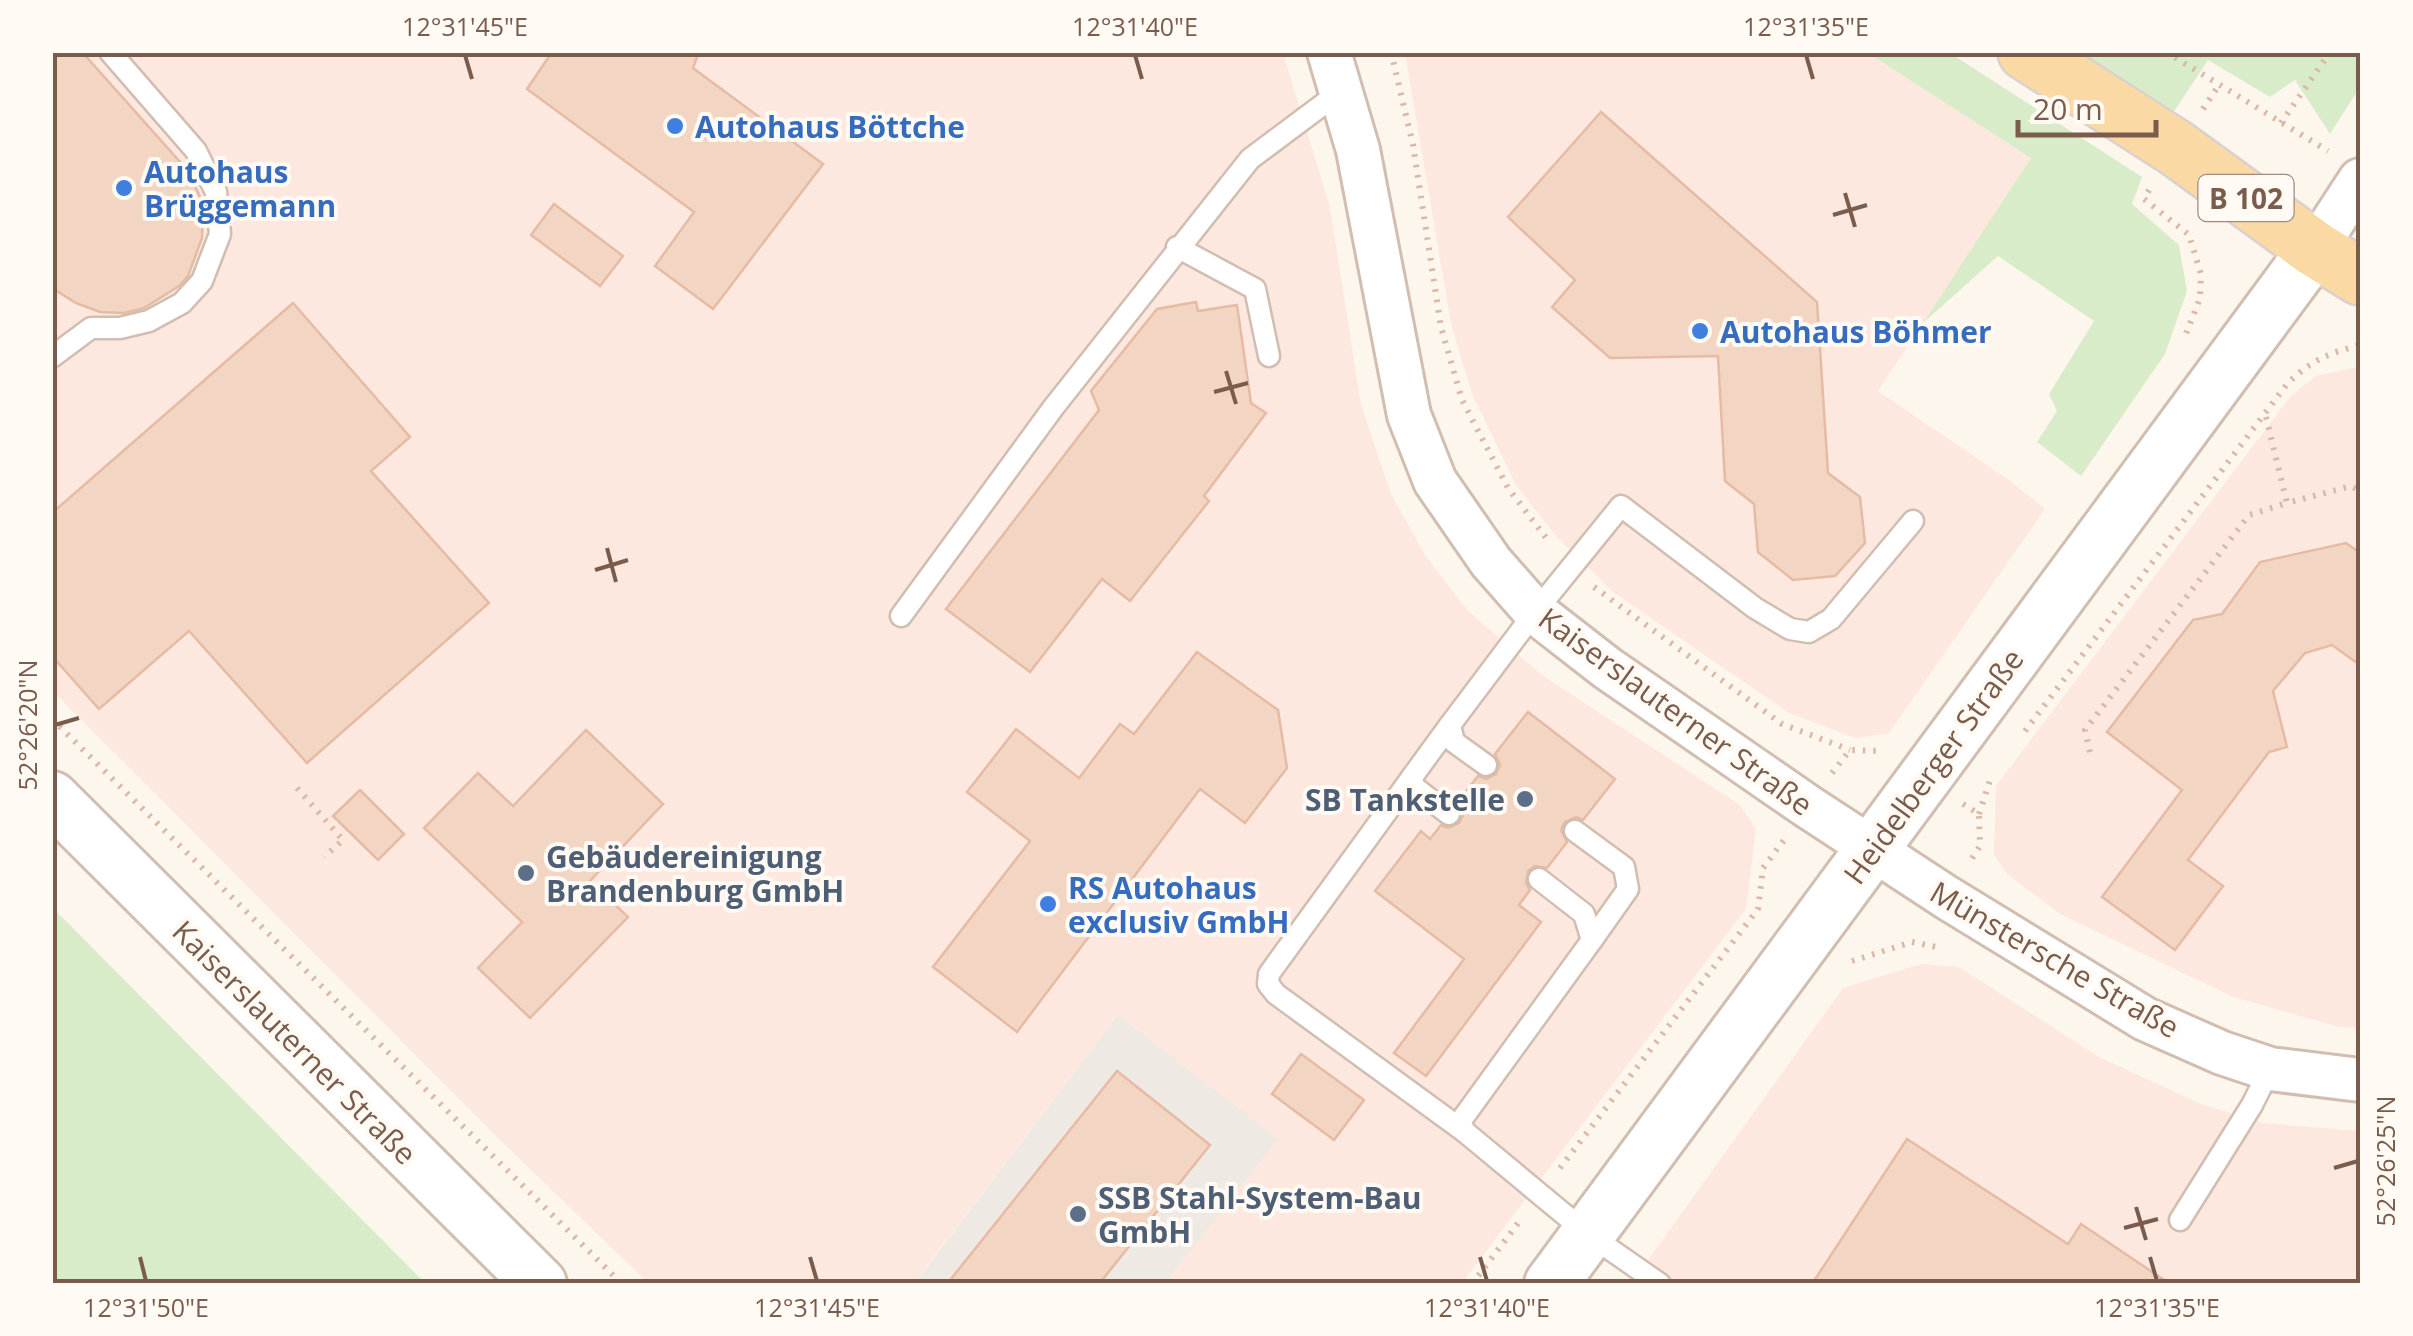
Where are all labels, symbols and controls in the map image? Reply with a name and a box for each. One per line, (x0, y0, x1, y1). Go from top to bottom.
text: 12°31'45"E (402, 9, 528, 43)
text: 12°31'40"E (1072, 9, 1198, 43)
text: 12°31'35"E (1743, 9, 1869, 43)
scale bar (2018, 75, 2156, 137)
text: 20 m (2033, 88, 2103, 129)
place label: Autohaus Böttche (695, 106, 965, 147)
marker: Autohaus Böttche (664, 115, 686, 137)
place label: Autohaus Brüggemann (144, 151, 336, 226)
road number: B 102 (2198, 175, 2294, 221)
marker: Autohaus Brüggemann (113, 177, 135, 199)
place label: Autohaus Böhmer (1720, 311, 1992, 352)
marker: Autohaus Böhmer (1689, 320, 1711, 342)
street label: Kaiserslauterner Straße (1531, 598, 1821, 824)
street label: Heidelberger Straße (1834, 640, 2032, 892)
text: 52°26'20"N (10, 660, 44, 790)
place label: SB Tankstelle (1305, 779, 1505, 820)
marker: SB Tankstelle (1514, 788, 1536, 810)
place label: Gebäudereinigung Brandenburg GmbH (546, 836, 844, 911)
marker: Gebäudereinigung Brandenburg GmbH (515, 862, 537, 884)
place label: RS Autohaus exclusiv GmbH (1068, 867, 1289, 942)
street label: Münstersche Straße (1923, 871, 2187, 1047)
marker: RS Autohaus exclusiv GmbH (1037, 893, 1059, 915)
street label: Kaiserslauterner Straße (164, 911, 426, 1173)
text: 52°26'25"N (2368, 1096, 2402, 1226)
place label: SSB Stahl-System-Bau GmbH (1098, 1177, 1422, 1252)
marker: SSB Stahl-System-Bau GmbH (1067, 1203, 1089, 1225)
text: 12°31'50"E (83, 1290, 209, 1324)
text: 12°31'45"E (754, 1290, 880, 1324)
text: 12°31'40"E (1424, 1290, 1550, 1324)
text: 12°31'35"E (2094, 1290, 2220, 1324)

